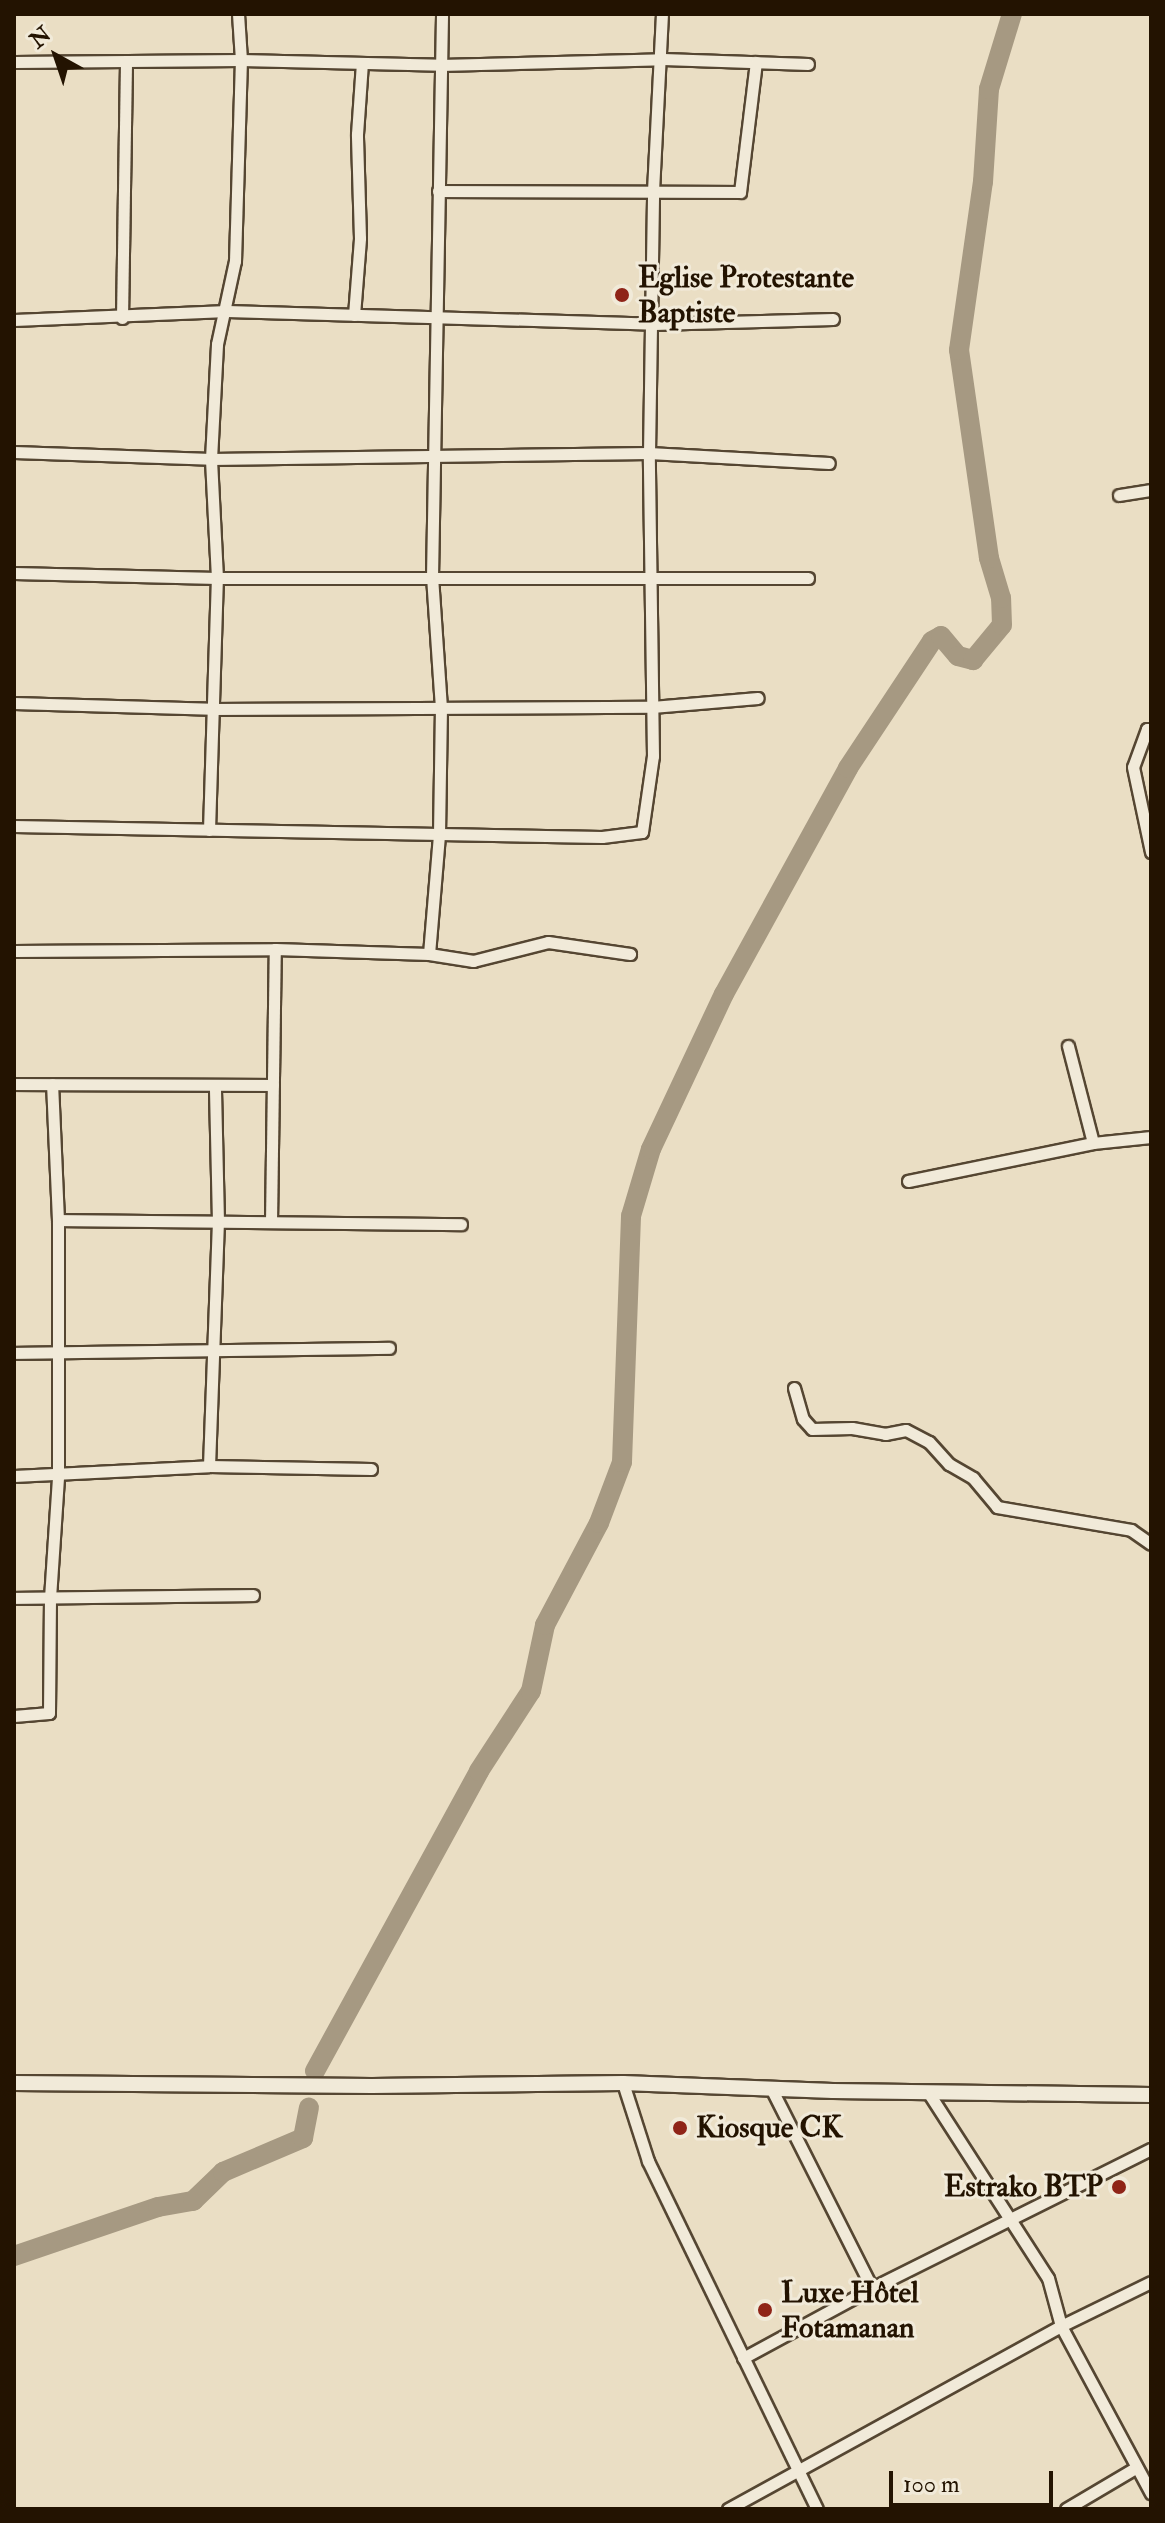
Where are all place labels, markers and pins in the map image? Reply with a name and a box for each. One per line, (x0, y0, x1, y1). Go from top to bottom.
place label: Eglise Protestante Baptiste (638, 260, 854, 330)
marker: Eglise Protestante Baptiste (613, 286, 631, 304)
place label: Kiosque CK (696, 2110, 842, 2146)
marker: Kiosque CK (671, 2119, 689, 2137)
place label: Estrako BTP (944, 2169, 1103, 2205)
marker: Estrako BTP (1110, 2178, 1128, 2196)
place label: Luxe Hôtel Fotamanan (781, 2275, 919, 2346)
marker: Luxe Hôtel Fotamanan (756, 2301, 774, 2319)

